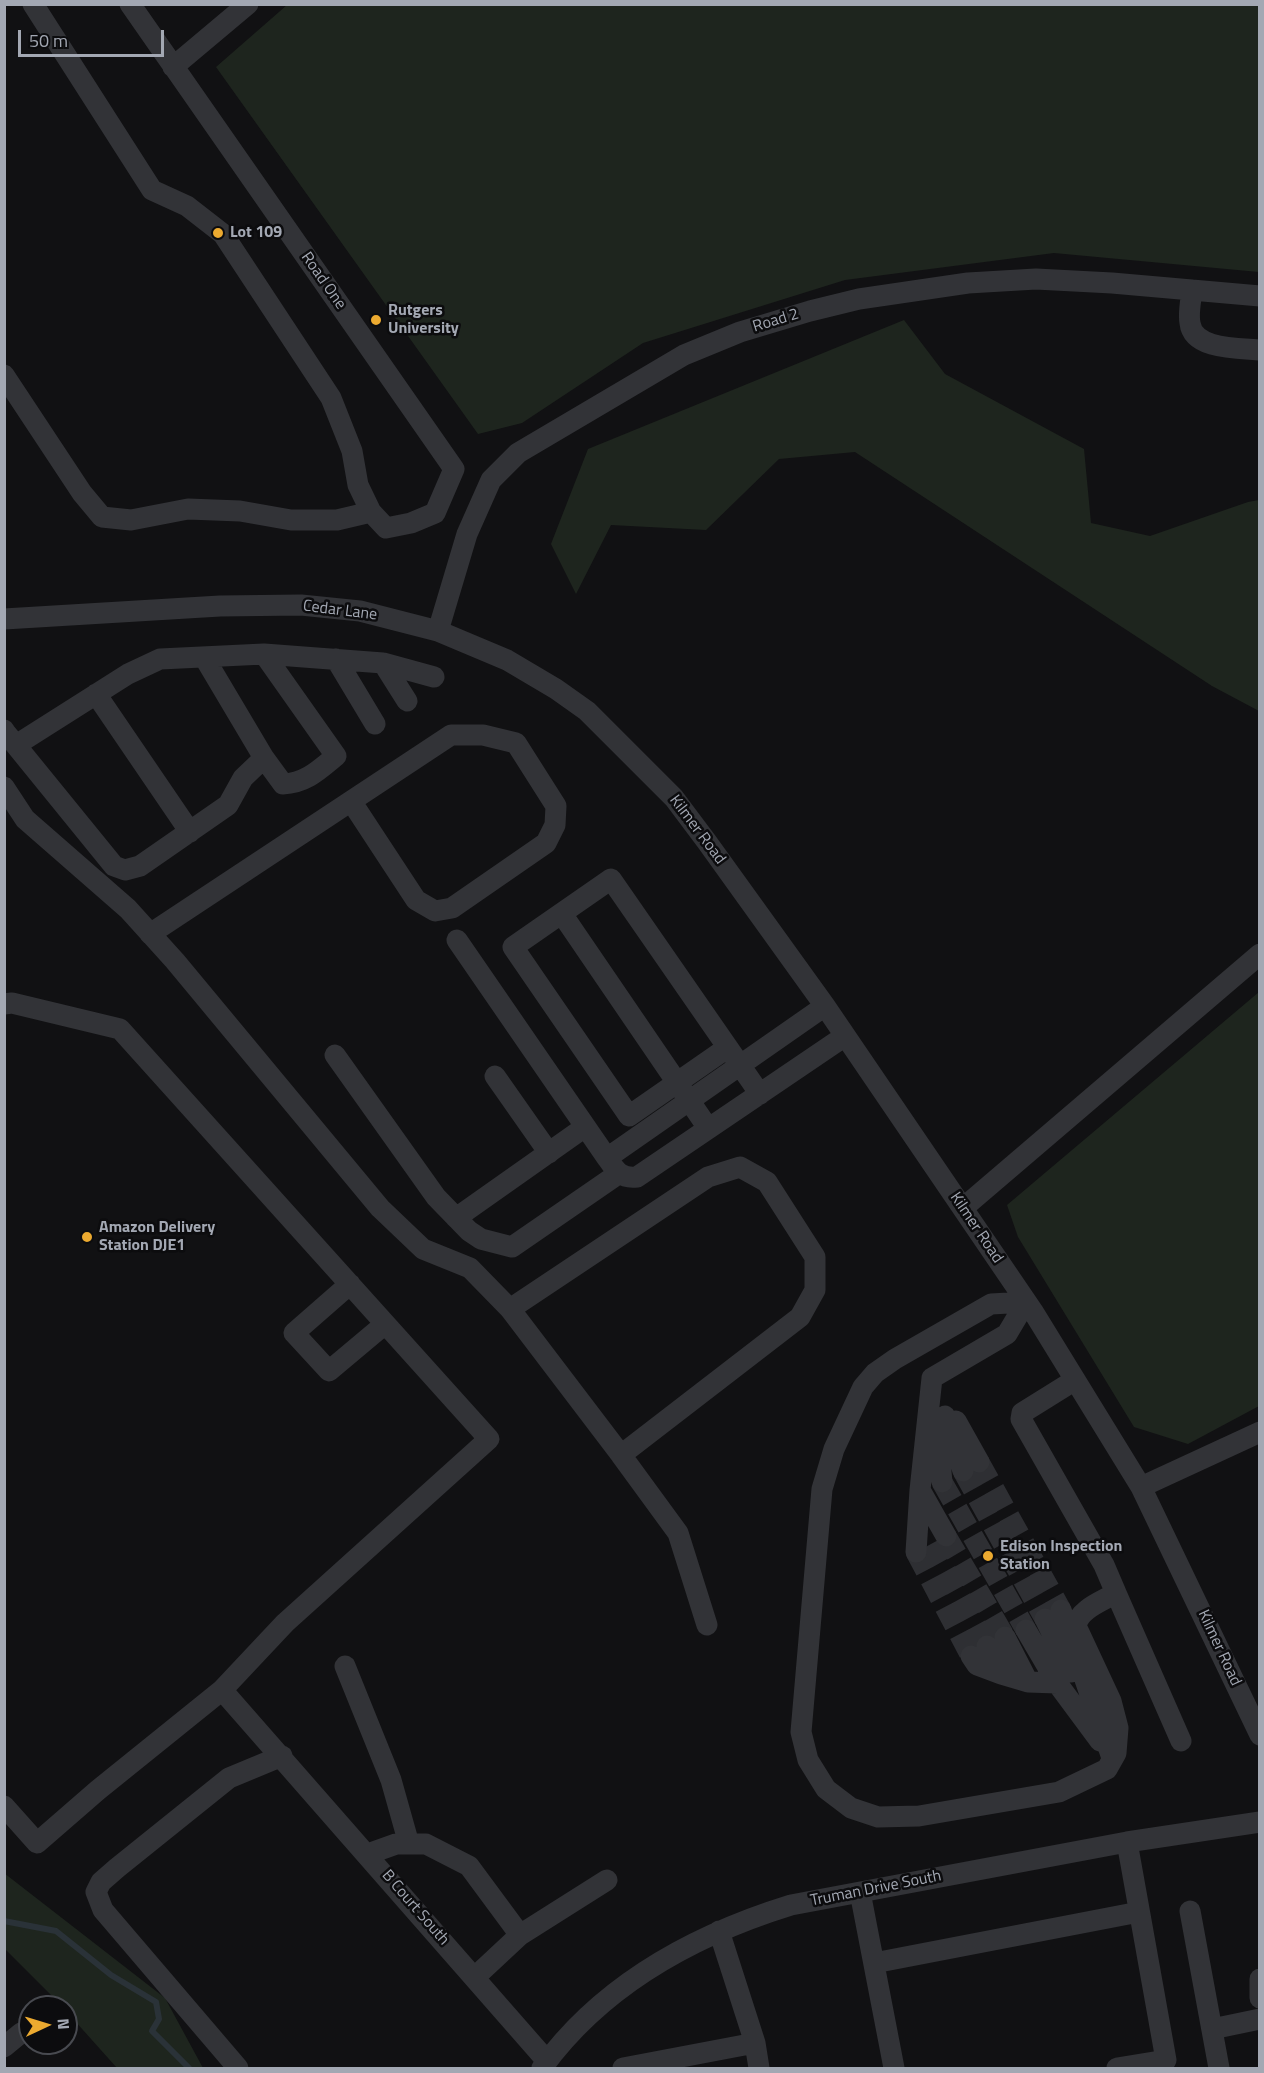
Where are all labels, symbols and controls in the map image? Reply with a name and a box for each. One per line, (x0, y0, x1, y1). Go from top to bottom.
scale bar (21, 18, 166, 56)
text: 50 m (29, 27, 68, 54)
place label: Lot 109 (230, 223, 282, 243)
marker: Lot 109 (211, 226, 225, 240)
street label: Road One (296, 249, 350, 313)
place label: Rutgers University (388, 301, 459, 339)
street label: Road 2 (751, 305, 801, 337)
marker: Rutgers University (369, 313, 383, 327)
street label: Cedar Lane (302, 597, 378, 625)
street label: Kilmer Road (665, 792, 729, 868)
street label: Kilmer Road (945, 1189, 1007, 1267)
place label: Amazon Delivery Station DJE1 (99, 1218, 215, 1256)
marker: Amazon Delivery Station DJE1 (80, 1230, 94, 1244)
place label: Edison Inspection Station (1000, 1537, 1122, 1575)
marker: Edison Inspection Station (981, 1549, 995, 1563)
street label: Kilmer Road (1193, 1607, 1245, 1689)
street label: B Court South (377, 1866, 453, 1950)
street label: Truman Drive South (809, 1867, 943, 1911)
north arrow (18, 1995, 78, 2055)
text: N (52, 2018, 76, 2030)

